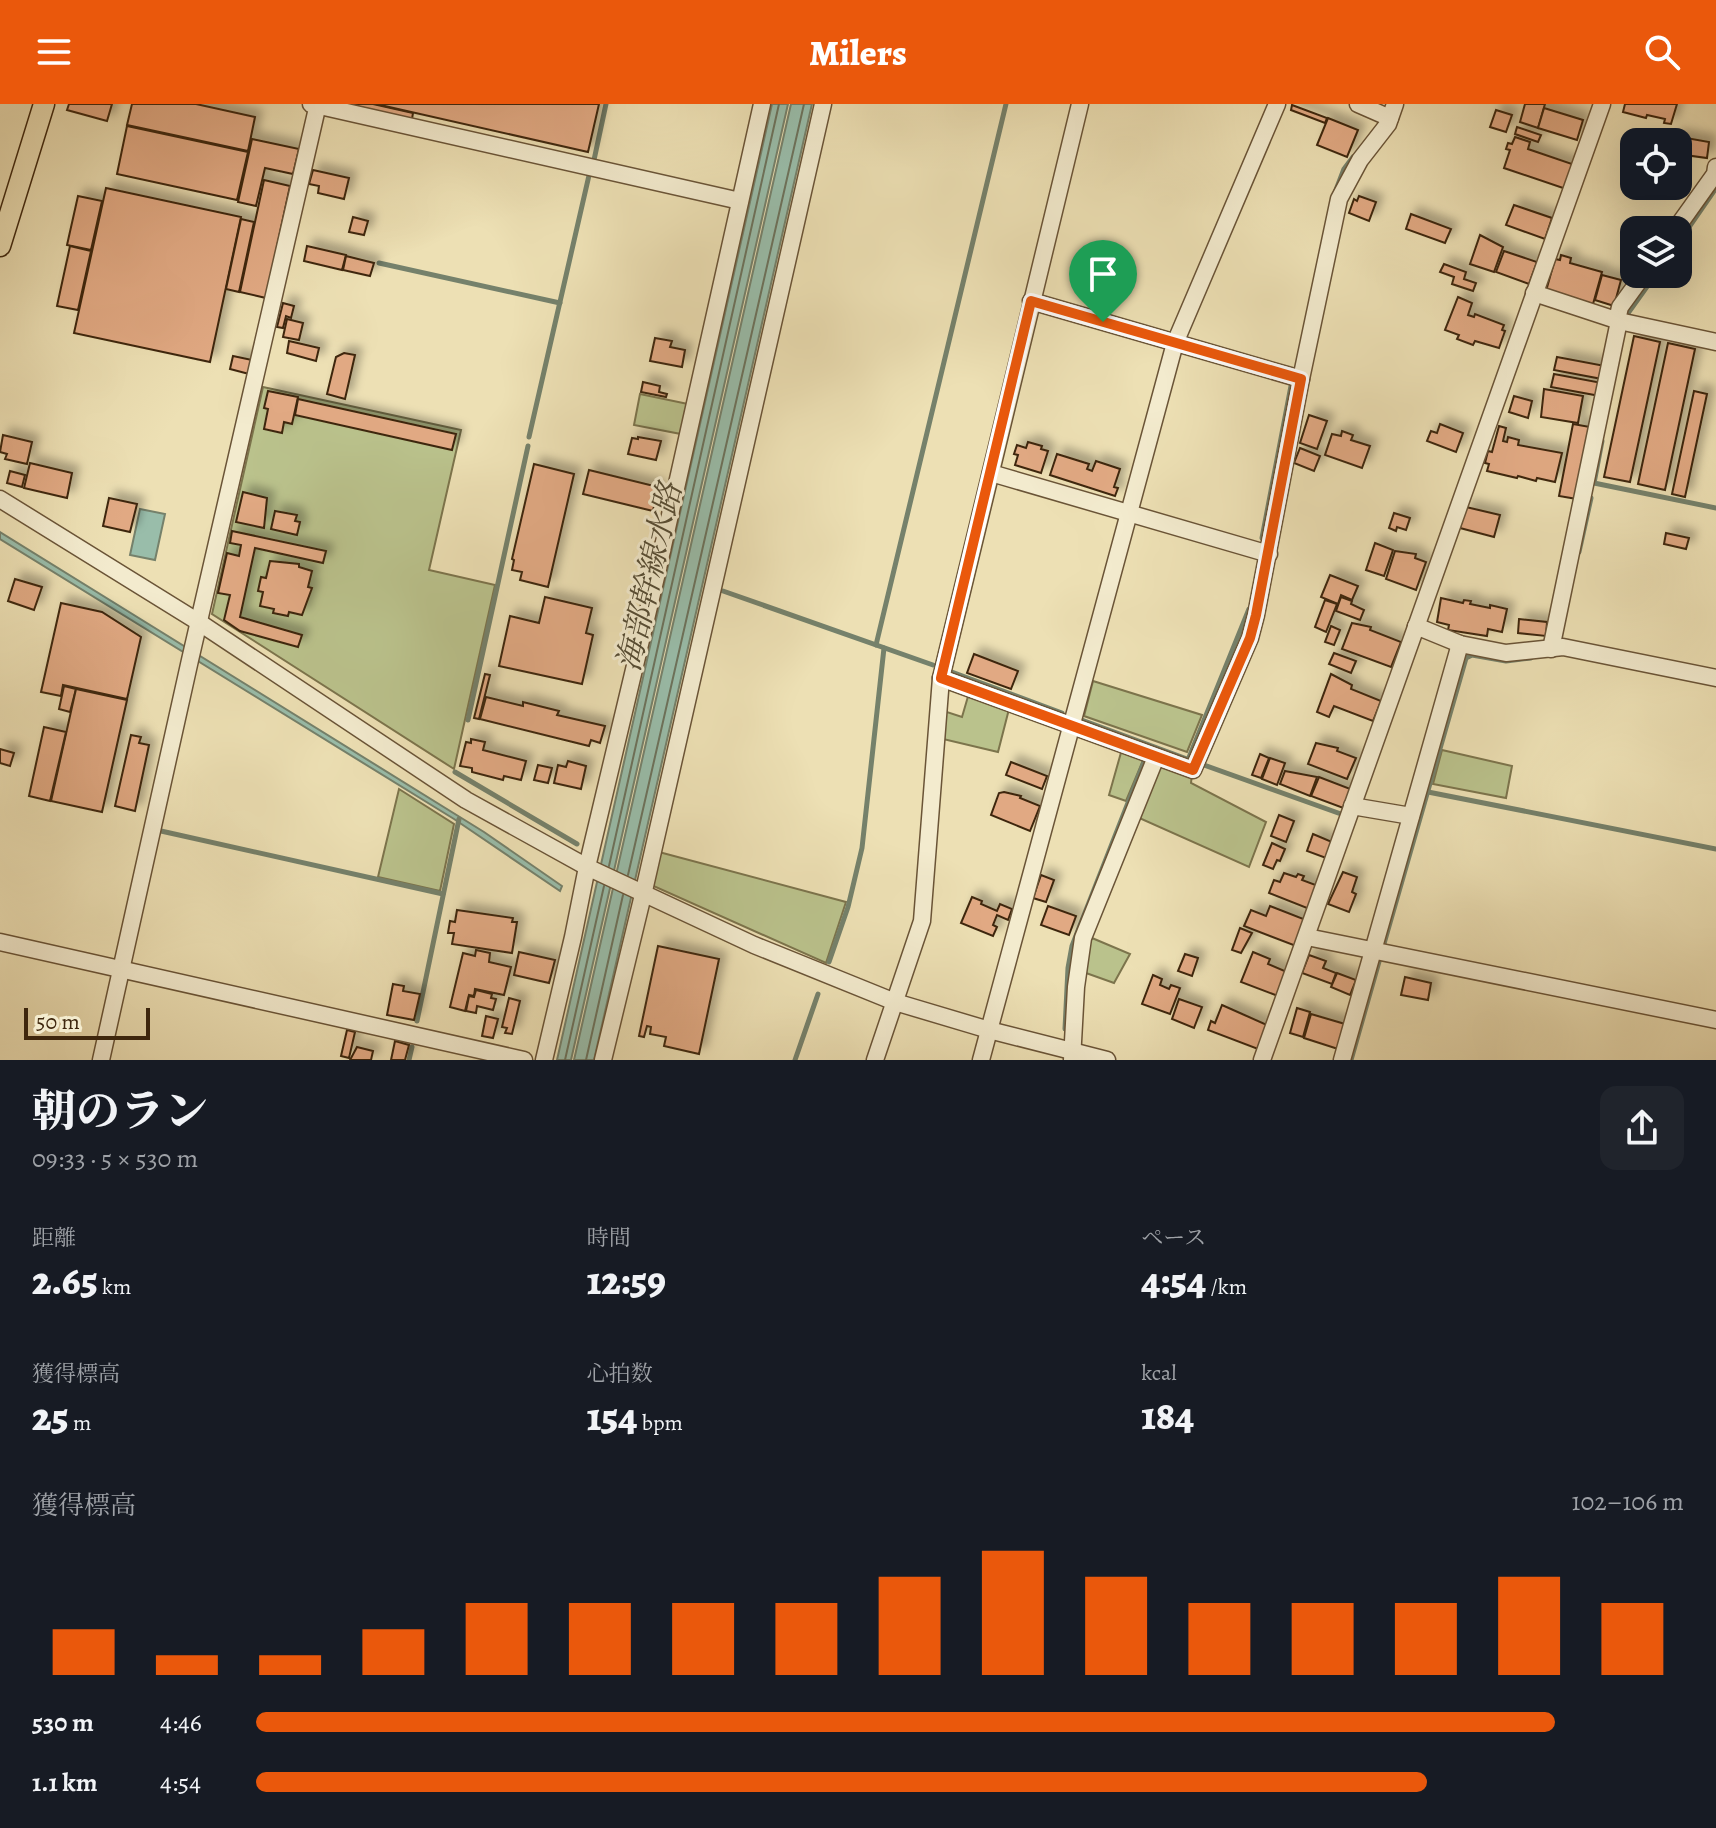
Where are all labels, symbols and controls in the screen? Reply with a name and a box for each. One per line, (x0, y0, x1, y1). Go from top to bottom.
text: Milers (809, 28, 907, 77)
icon: menu (32, 30, 76, 74)
icon: search (1640, 30, 1684, 74)
map controls (1620, 128, 1692, 288)
button: locate (1620, 128, 1692, 200)
button: layers (1620, 216, 1692, 288)
pin (1069, 240, 1137, 322)
icon: arrive (1081, 252, 1125, 296)
water label: 海部幹線水路 (606, 477, 692, 675)
scale bar (24, 1004, 150, 1040)
text: 50 m (36, 1007, 80, 1037)
text: 朝のラン (32, 1081, 208, 1141)
button: share (1600, 1086, 1684, 1170)
text: 09:33 · 5 × 530 m (32, 1141, 198, 1176)
text: 距離 (32, 1223, 76, 1253)
text: 時間 (587, 1223, 631, 1253)
text: ペース (1141, 1223, 1206, 1253)
text: 2.65 (32, 1253, 98, 1308)
text: 12:59 (587, 1253, 666, 1308)
text: 4:54 (1141, 1253, 1206, 1308)
text: km (98, 1272, 131, 1302)
text: /km (1206, 1272, 1247, 1302)
text: kcal (1141, 1358, 1177, 1388)
text: 獲得標高 (32, 1359, 120, 1389)
text: 心拍数 (587, 1359, 653, 1389)
text: 184 (1141, 1388, 1194, 1443)
text: 25 (32, 1389, 69, 1444)
text: 154 (587, 1389, 637, 1444)
text: m (69, 1408, 91, 1438)
text: bpm (637, 1408, 683, 1438)
text: 102–106 m (1572, 1484, 1684, 1519)
text: 獲得標高 (32, 1488, 136, 1523)
text: 530 m (32, 1705, 94, 1740)
text: 4:46 (160, 1705, 202, 1740)
text: 1.1 km (32, 1765, 98, 1800)
text: 4:54 (160, 1765, 201, 1800)

